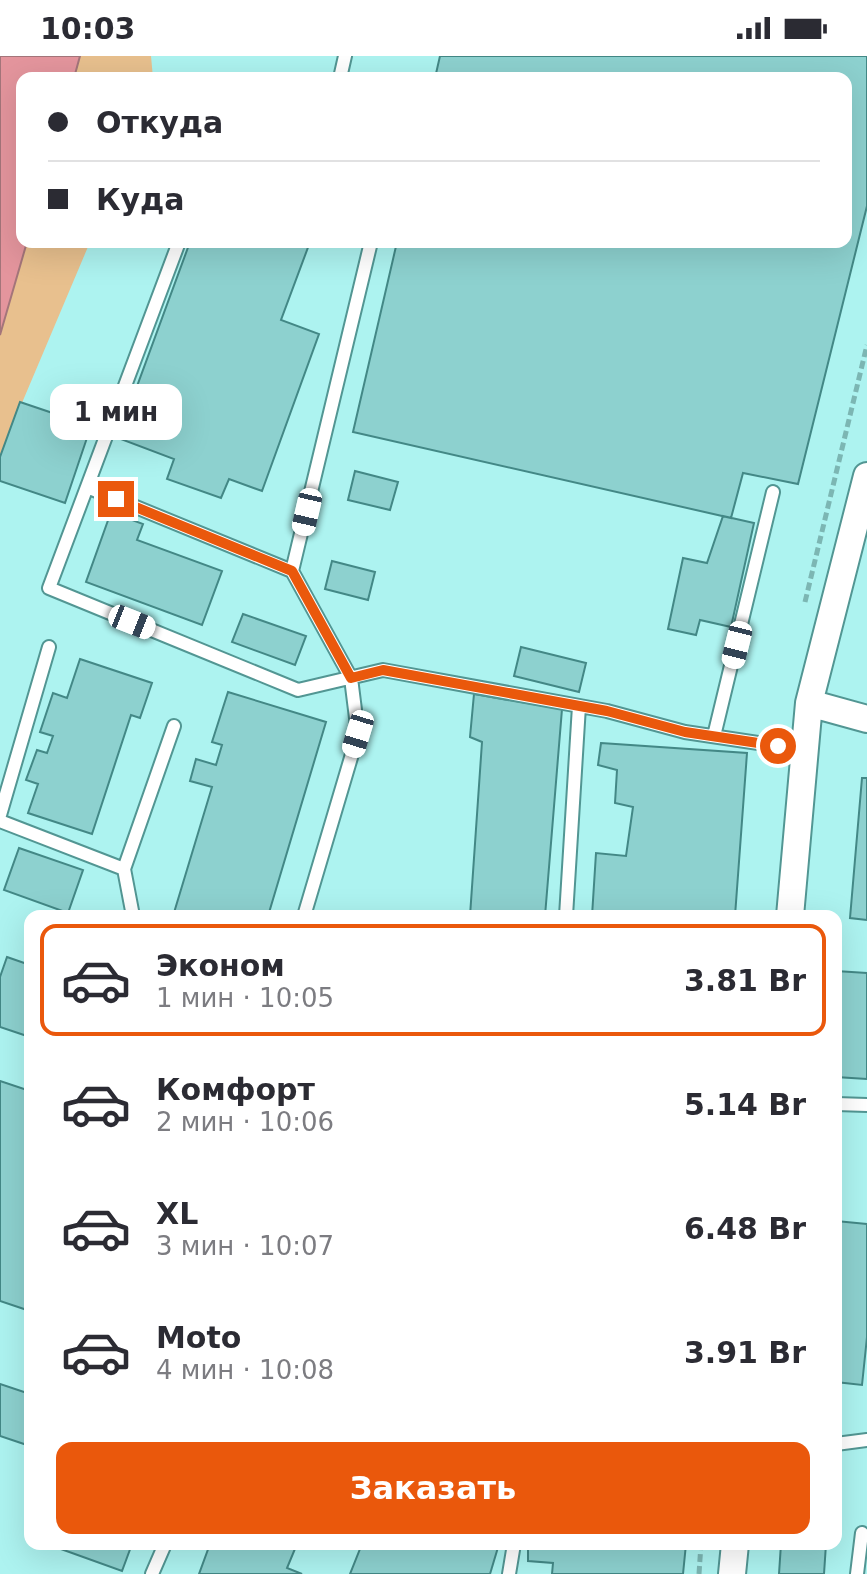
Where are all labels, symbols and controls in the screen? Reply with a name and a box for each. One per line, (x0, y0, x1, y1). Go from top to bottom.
text: 10:03 (40, 11, 136, 46)
text: Откуда (96, 105, 223, 140)
text: Куда (96, 182, 185, 217)
callout: 1 мин (50, 383, 182, 439)
text: 1 мин (74, 397, 158, 427)
route end (98, 481, 134, 517)
car (290, 486, 324, 538)
car (105, 602, 159, 642)
car (720, 619, 754, 671)
car (340, 708, 376, 760)
route start (760, 728, 796, 764)
icon: car (60, 944, 132, 1016)
text: Эконом (156, 948, 285, 983)
text: 3.81 Br (684, 963, 806, 998)
text: 1 мин · 10:05 (156, 983, 334, 1013)
icon: car (60, 1068, 132, 1140)
text: Комфорт (156, 1072, 315, 1107)
text: 5.14 Br (684, 1087, 806, 1122)
text: 2 мин · 10:06 (156, 1107, 334, 1137)
icon: car (60, 1192, 132, 1264)
text: XL (156, 1196, 198, 1231)
text: 6.48 Br (684, 1211, 806, 1246)
text: 3 мин · 10:07 (156, 1231, 334, 1261)
icon: car (60, 1316, 132, 1388)
text: Moto (156, 1320, 241, 1355)
text: 3.91 Br (684, 1335, 806, 1370)
text: 4 мин · 10:08 (156, 1355, 334, 1385)
button: Заказать (56, 1442, 810, 1534)

